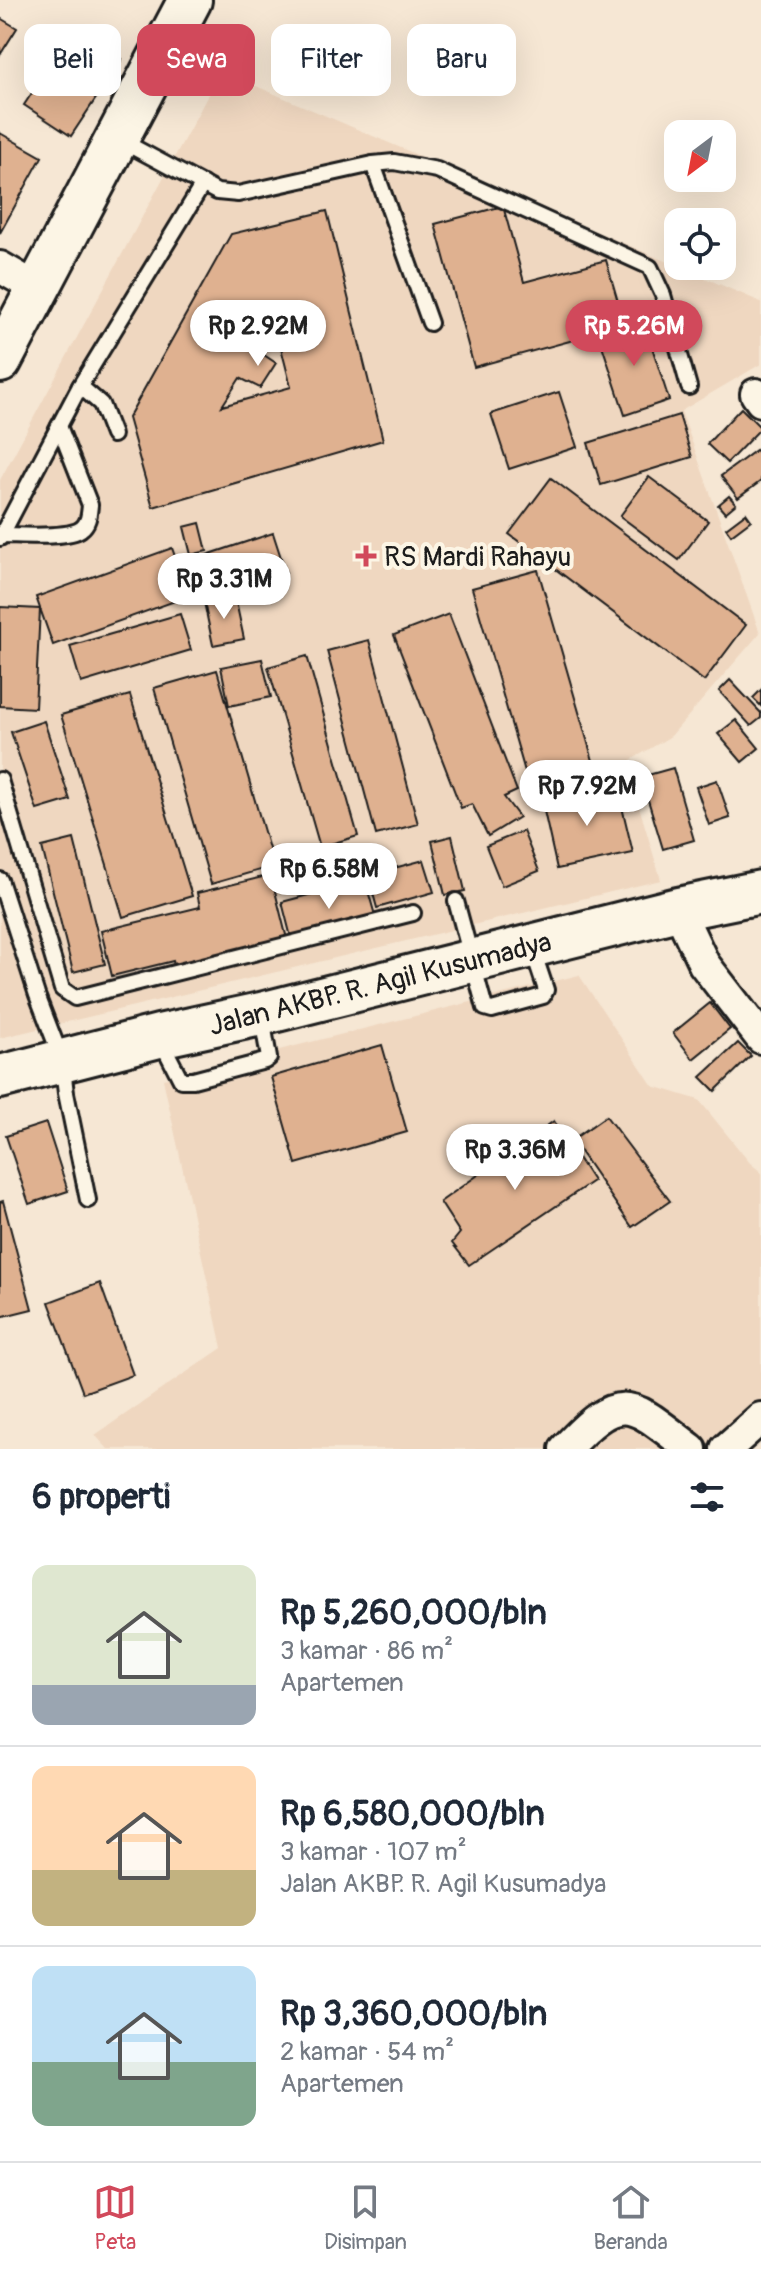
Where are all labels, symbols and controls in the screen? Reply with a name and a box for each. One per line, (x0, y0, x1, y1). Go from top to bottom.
chip: Beli (24, 24, 121, 96)
chip: Sewa (137, 24, 255, 96)
chip: Filter (271, 24, 391, 96)
chip: Baru (407, 24, 516, 96)
north arrow (664, 120, 736, 192)
map controls (664, 120, 736, 280)
button: locate (664, 208, 736, 280)
pin: Rp 2.92M (175, 300, 341, 368)
pin: Rp 5.26M (551, 300, 717, 368)
text: Rp 2.92M (208, 310, 308, 342)
text: Rp 5.26M (583, 310, 685, 342)
place label: RS Mardi Rahayu (384, 540, 571, 575)
marker: RS Mardi Rahayu (355, 545, 377, 567)
pin: Rp 3.31M (141, 553, 307, 621)
text: Rp 3.31M (176, 563, 272, 595)
pin: Rp 7.92M (504, 760, 670, 828)
text: Rp 7.92M (537, 770, 637, 802)
pin: Rp 6.58M (246, 843, 412, 911)
text: Rp 6.58M (279, 853, 379, 885)
street label: Jalan AKBP. R. Agil Kusumadya (206, 925, 555, 1044)
pin: Rp 3.36M (432, 1124, 598, 1192)
text: Rp 3.36M (464, 1134, 566, 1166)
icon: filters (685, 1475, 729, 1519)
text: 6 properti (32, 1476, 170, 1519)
text: Rp 5,260,000/bln (280, 1592, 547, 1635)
icon: home (96, 1597, 192, 1693)
text: 3 kamar · 86 m² (280, 1635, 453, 1667)
text: Apartemen (280, 1667, 404, 1699)
text: Rp 6,580,000/bln (280, 1793, 545, 1836)
icon: home (96, 1798, 192, 1894)
text: 3 kamar · 107 m² (280, 1836, 467, 1868)
text: Jalan AKBP. R. Agil Kusumadya (280, 1868, 606, 1900)
text: Rp 3,360,000/bln (280, 1993, 547, 2036)
icon: home (96, 1998, 192, 2094)
text: 2 kamar · 54 m² (280, 2036, 454, 2068)
text: Apartemen (280, 2068, 404, 2100)
tab: Peta (93, 2180, 137, 2256)
tab: Disimpan (324, 2180, 407, 2256)
tab: Beranda (593, 2180, 668, 2256)

